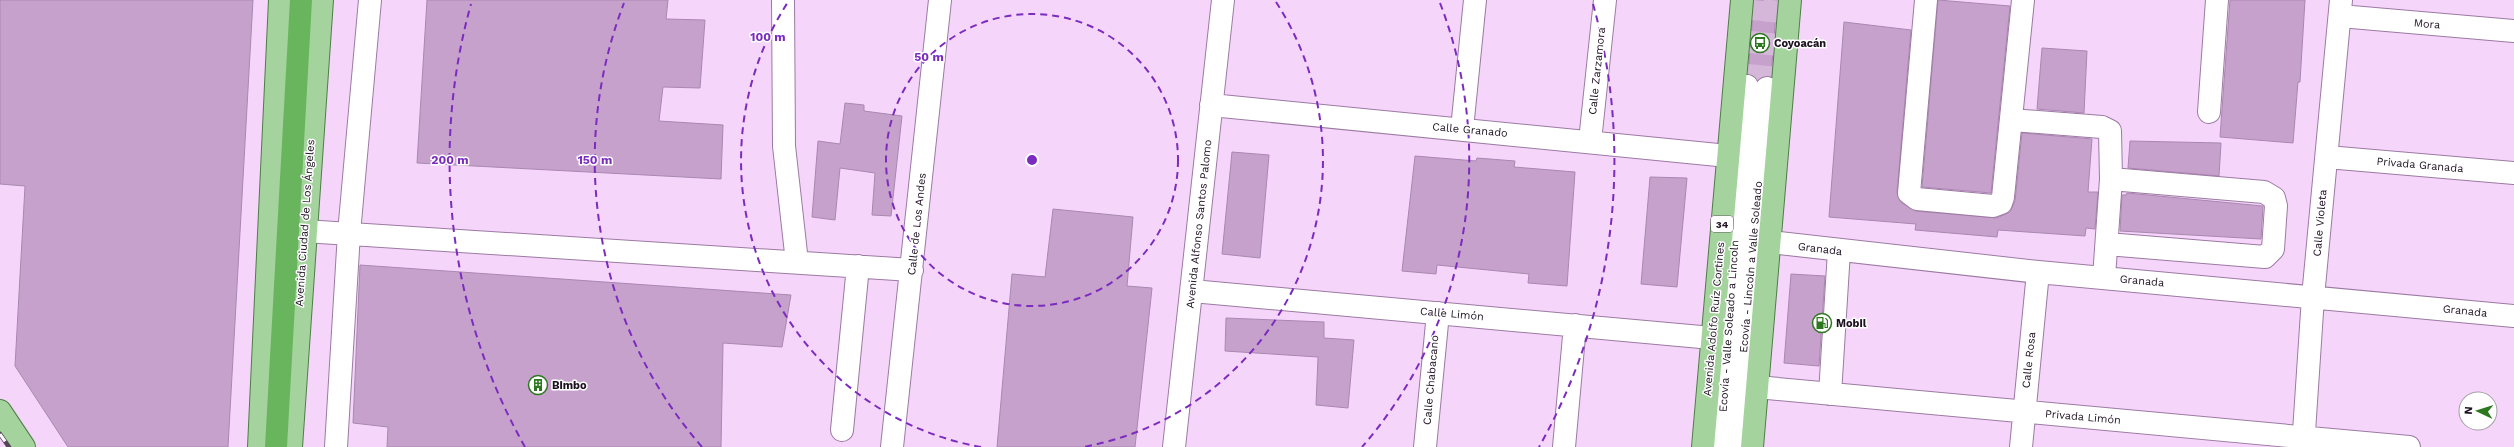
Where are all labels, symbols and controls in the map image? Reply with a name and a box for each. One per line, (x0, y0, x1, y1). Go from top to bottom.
street label: Mora (2413, 16, 2441, 32)
street label: Calle Zarzamora (1586, 27, 1608, 115)
text: 100 m (750, 30, 786, 44)
bus stop icon: Coyoacán (1749, 32, 1771, 54)
place label: Coyoacán (1774, 37, 1826, 50)
text: 50 m (914, 50, 944, 64)
street label: Calle Granado (1432, 120, 1508, 140)
street label: Avenida Ciudad de Los Ángeles (292, 139, 317, 307)
street label: Avenida Alfonso Santos Palomo (1184, 139, 1214, 309)
text: 200 m (431, 153, 469, 167)
text: 150 m (578, 153, 612, 167)
centre of rings (1025, 153, 1039, 167)
street label: Privada Granada (2376, 155, 2464, 175)
street label: Calle de Los Andes (905, 172, 929, 276)
street label: Ecovía - Lincoln a Valle Soleado (1737, 181, 1765, 353)
street label: Calle Violeta (2311, 189, 2329, 257)
road number: 34 (1711, 216, 1733, 232)
street label: Ecovía - Valle Soleado a Lincoln (1717, 240, 1741, 412)
street label: Granada (1797, 240, 1843, 258)
street label: Avenida Adolfo Ruíz Cortines (1701, 241, 1727, 397)
street label: Granada (2119, 273, 2165, 289)
street label: Granada (2442, 302, 2488, 320)
street label: Calle Limón (1420, 305, 1484, 323)
fuel station icon: Mobil (1811, 312, 1833, 334)
place label: Mobil (1836, 317, 1867, 330)
street label: Calle Rosa (2020, 331, 2038, 389)
street label: Calle Chabacano (1421, 335, 1441, 425)
building icon: Bimbo (527, 374, 549, 396)
place label: Bimbo (552, 379, 587, 392)
north arrow (2458, 391, 2498, 431)
text: N (2462, 406, 2475, 415)
street label: Privada Limón (2045, 407, 2121, 427)

